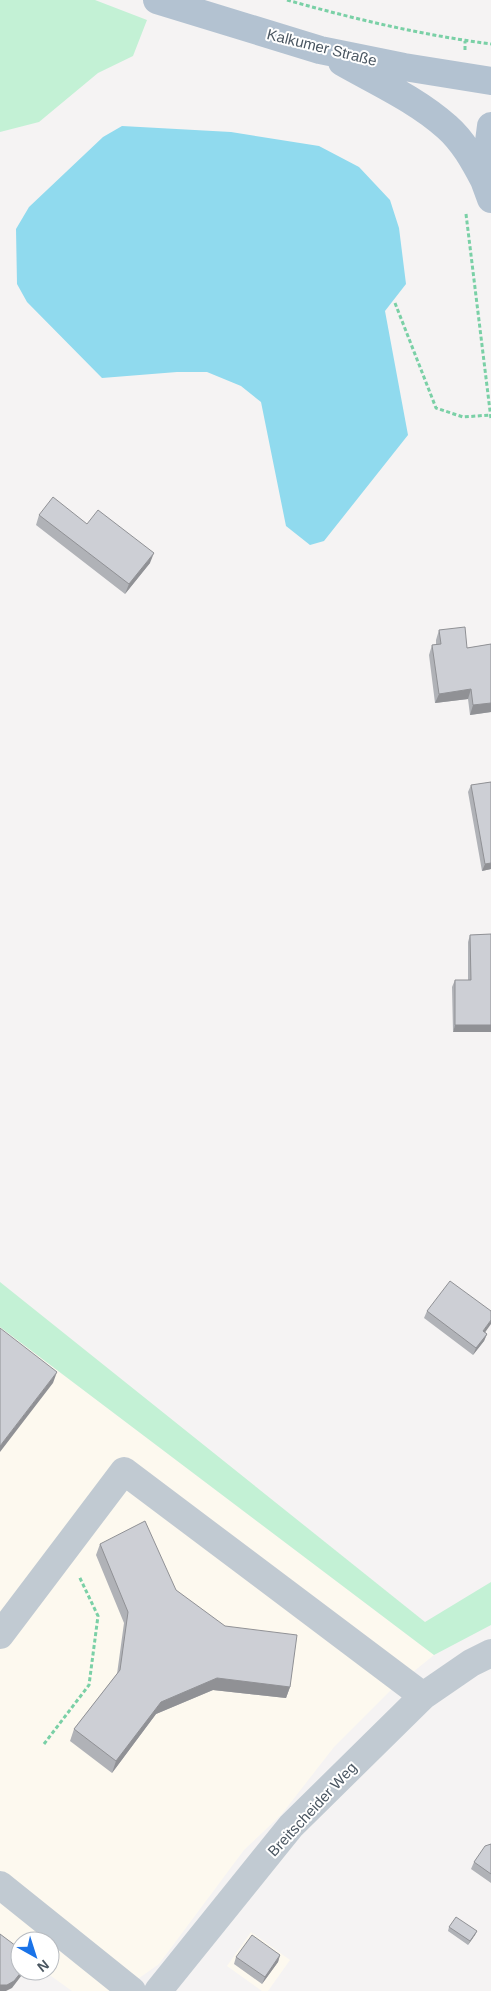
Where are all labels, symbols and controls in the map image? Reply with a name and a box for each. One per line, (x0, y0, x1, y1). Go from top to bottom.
street label: Kalkumer Straße (265, 25, 379, 69)
street label: Breitscheider Weg (264, 1758, 360, 1860)
north arrow (10, 1931, 60, 1981)
text: N (34, 1957, 52, 1976)

